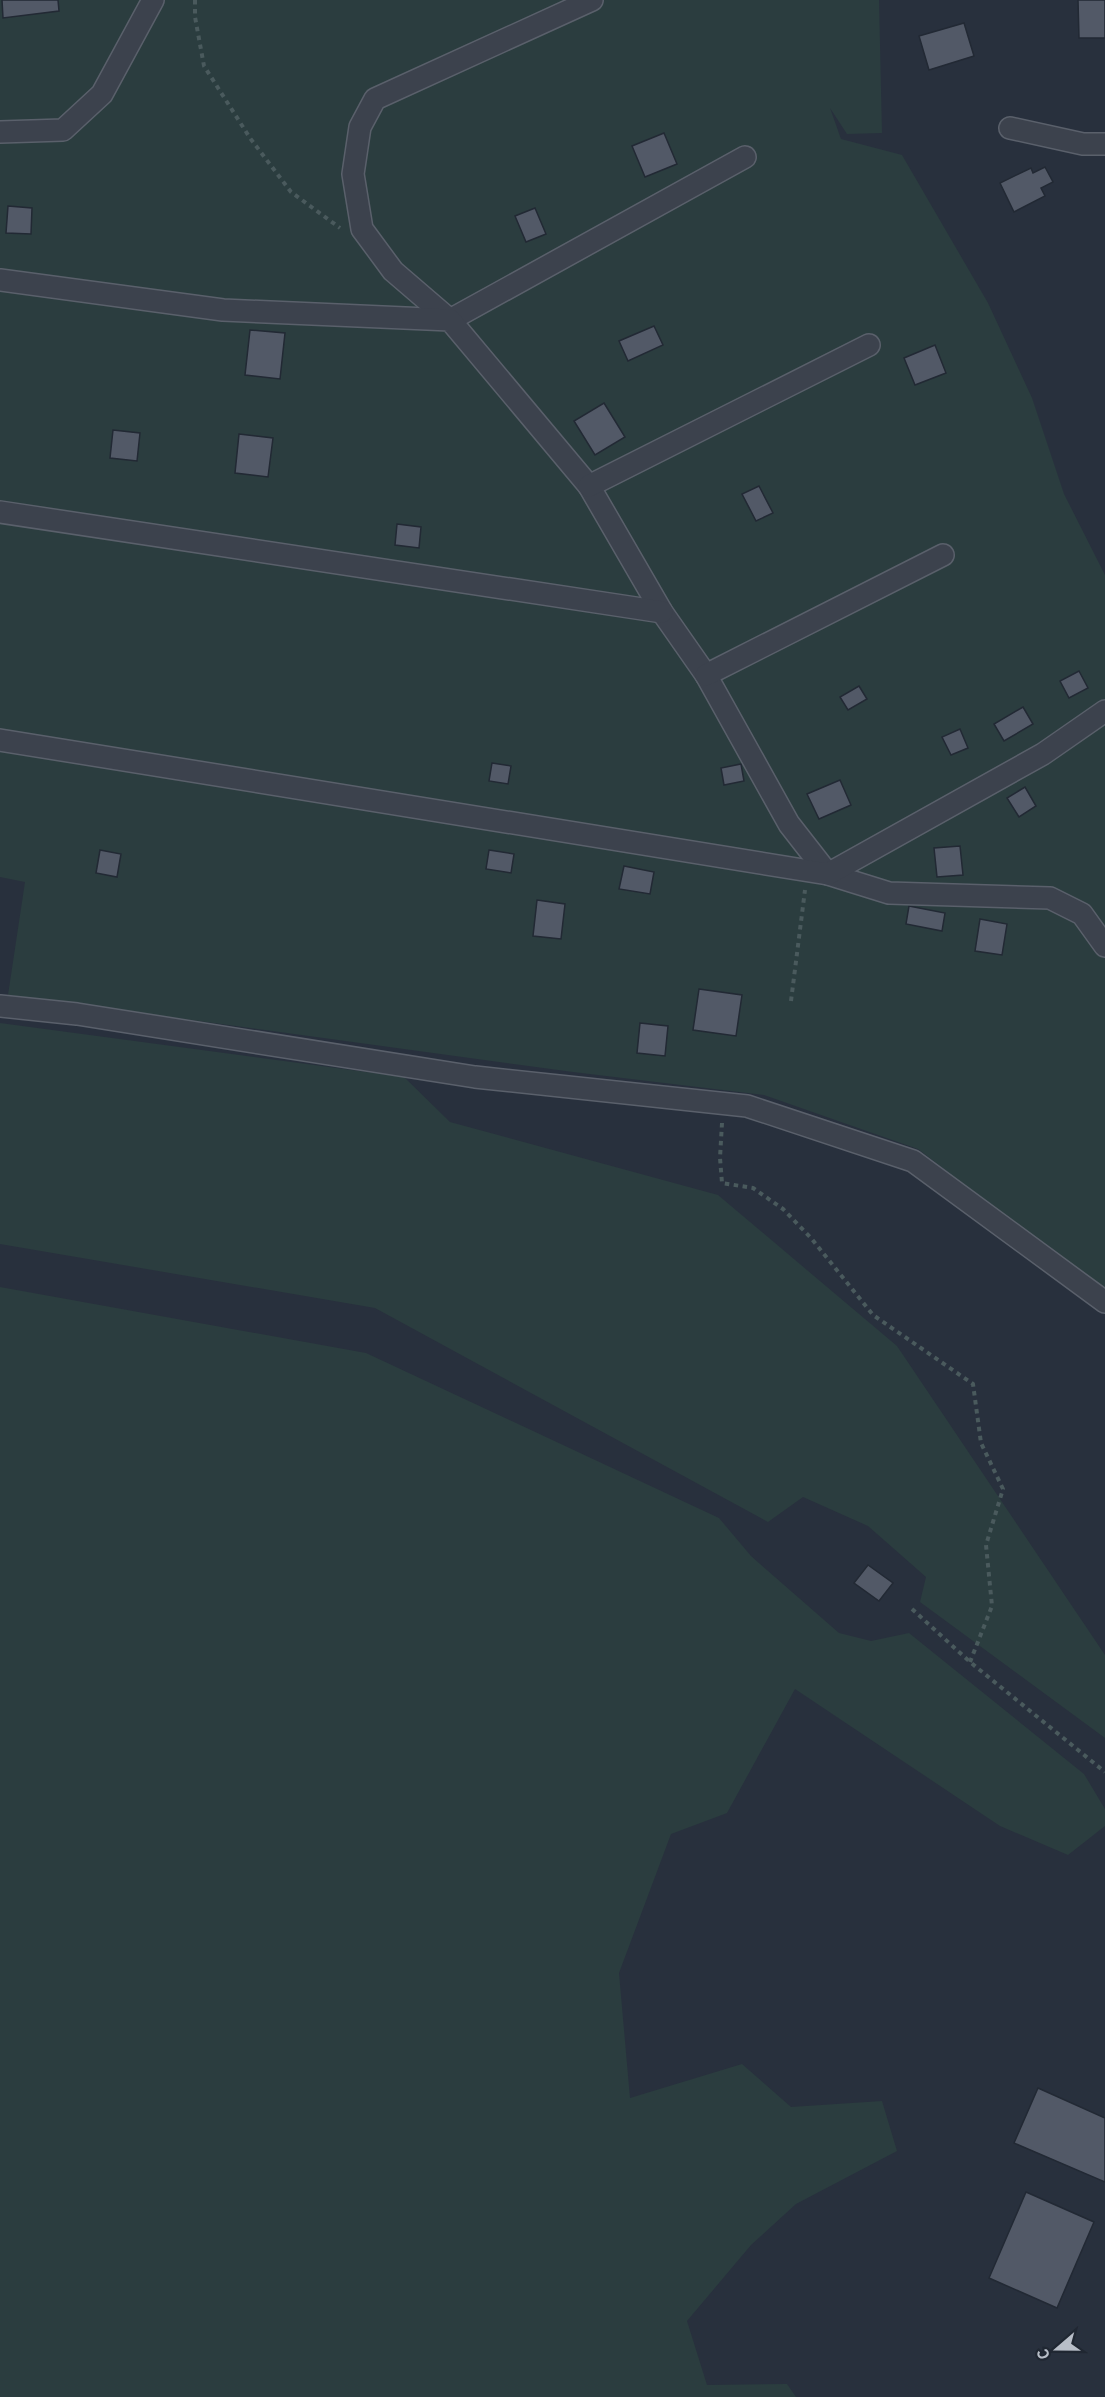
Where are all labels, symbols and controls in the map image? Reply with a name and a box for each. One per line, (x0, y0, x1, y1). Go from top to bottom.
north arrow (1027, 2319, 1087, 2379)
text: С (1034, 2345, 1056, 2362)

